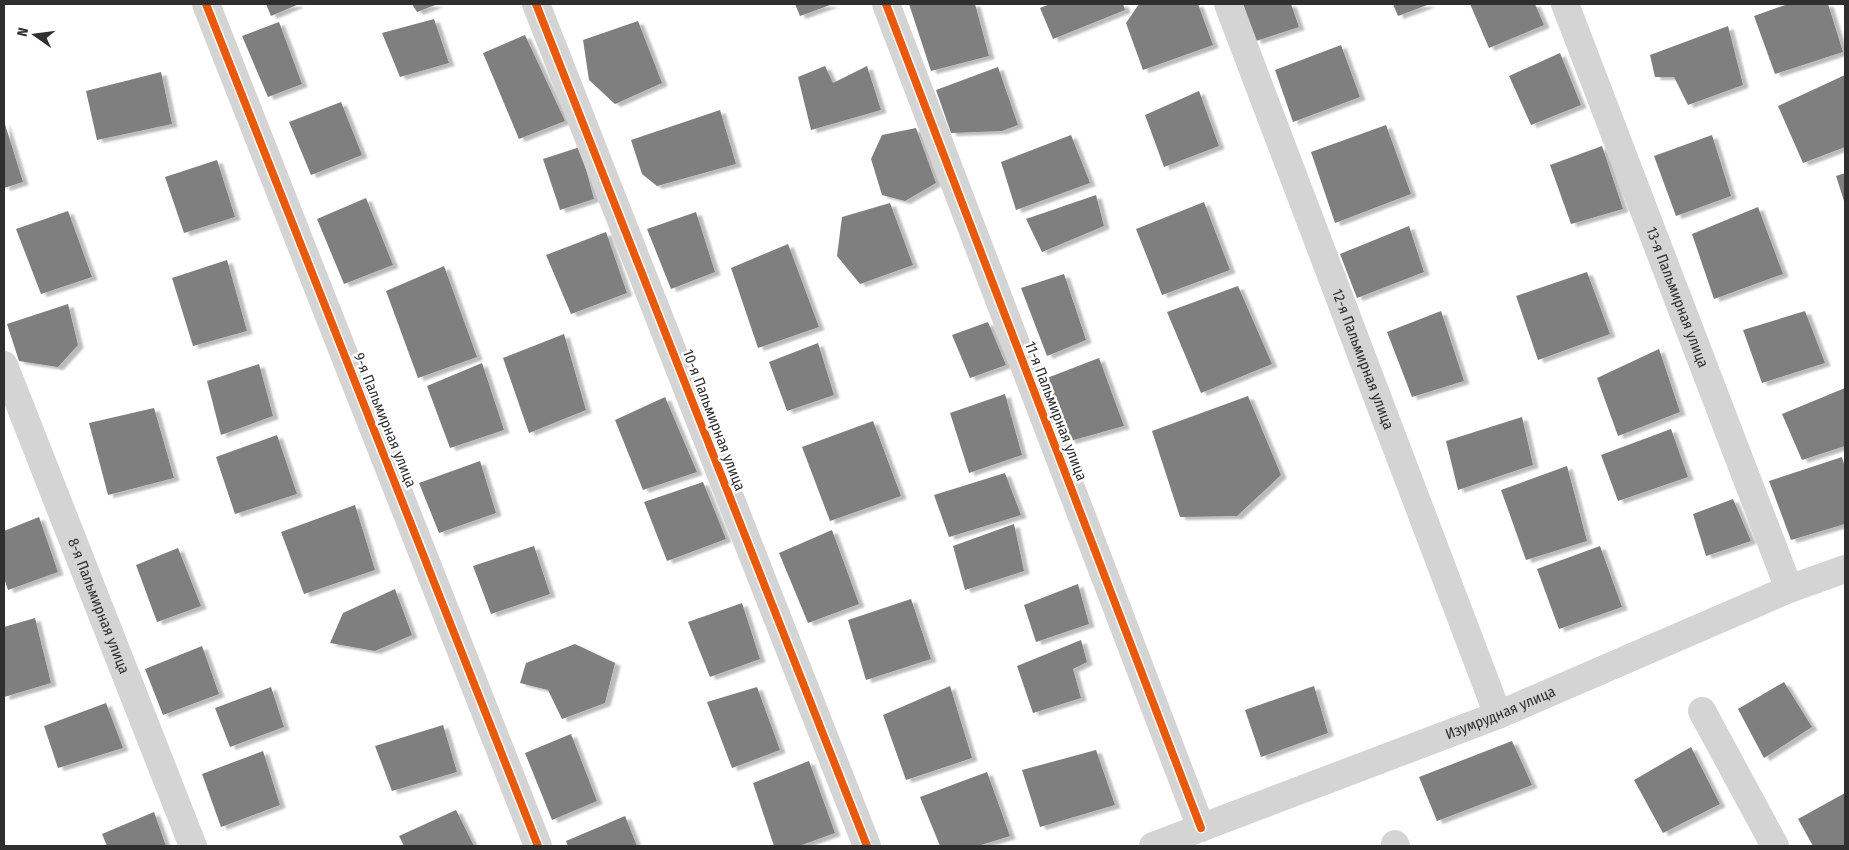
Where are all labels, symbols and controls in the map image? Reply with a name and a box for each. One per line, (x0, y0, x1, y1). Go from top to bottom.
north arrow (10, 10, 60, 60)
text: N (14, 26, 32, 38)
street label: 13-я Пальмирная улица (1642, 224, 1712, 370)
street label: 12-я Пальмирная улица (1328, 286, 1398, 432)
street label: 11-я Пальмирная улица (1021, 339, 1091, 483)
street label: 10-я Пальмирная улица (679, 347, 749, 493)
street label: 9-я Пальмирная улица (350, 350, 420, 490)
street label: 8-я Пальмирная улица (64, 536, 133, 676)
street label: Изумрудная улица (1443, 682, 1558, 743)

